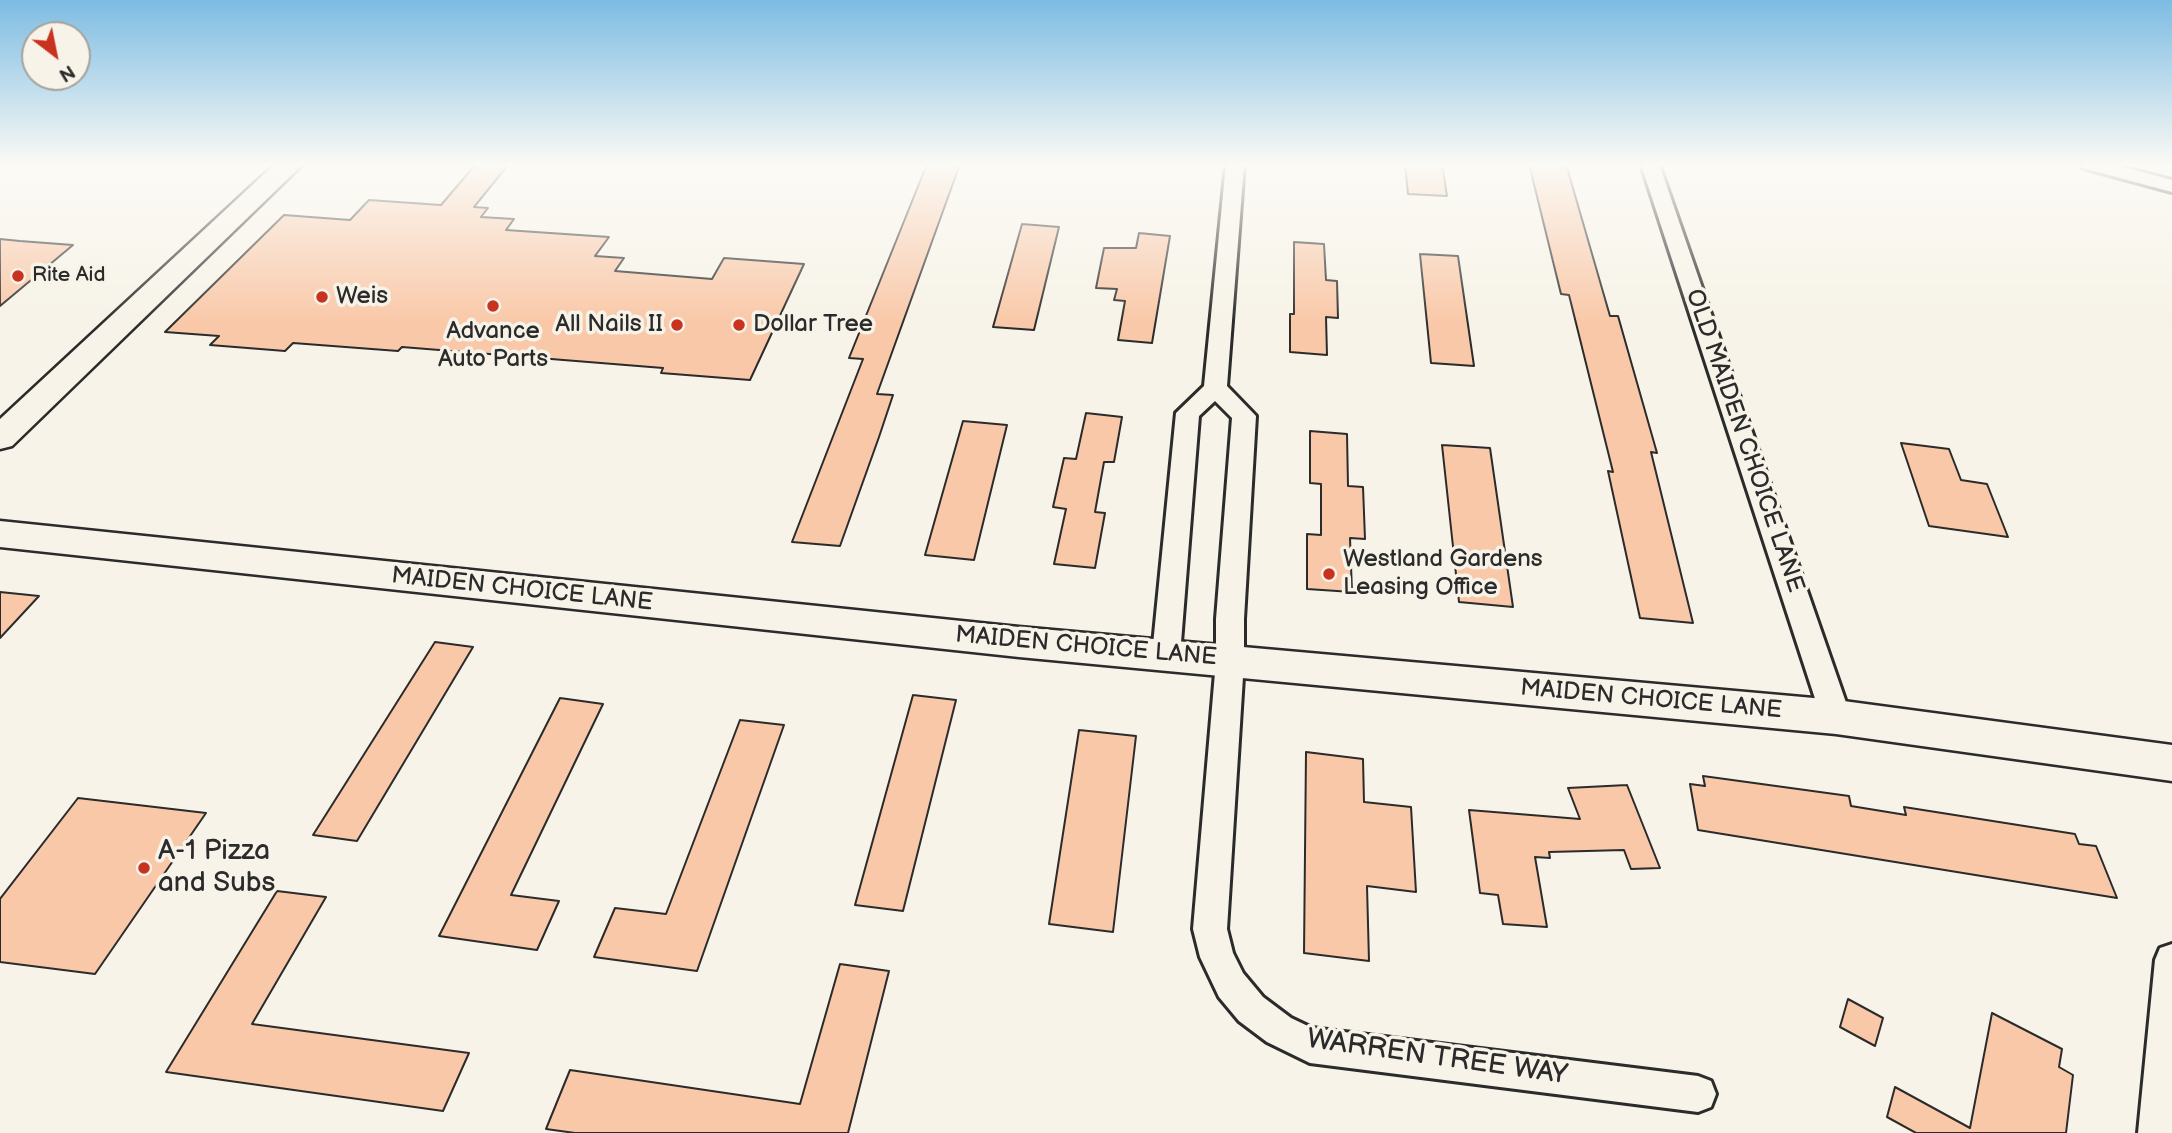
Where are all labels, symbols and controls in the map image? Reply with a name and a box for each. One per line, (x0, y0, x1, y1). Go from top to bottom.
north arrow (21, 21, 91, 91)
text: N (54, 59, 78, 86)
place label: Rite Aid (32, 263, 106, 289)
marker: Rite Aid (10, 268, 26, 284)
place label: Weis (336, 283, 388, 311)
street label: OLD MAIDEN CHOICE LANE (1678, 286, 1810, 596)
marker: Weis (314, 289, 330, 305)
marker: Advance Auto Parts (485, 298, 501, 314)
place label: All Nails II (555, 311, 663, 339)
place label: Dollar Tree (753, 311, 873, 339)
marker: All Nails II (669, 317, 685, 333)
marker: Dollar Tree (731, 317, 747, 333)
place label: Advance Auto Parts (438, 318, 548, 374)
place label: Westland Gardens Leasing Office (1343, 546, 1543, 602)
street label: MAIDEN CHOICE LANE (390, 562, 654, 618)
marker: Westland Gardens Leasing Office (1321, 566, 1337, 582)
street label: MAIDEN CHOICE LANE (954, 621, 1218, 673)
street label: MAIDEN CHOICE LANE (1519, 674, 1783, 726)
place label: A-1 Pizza and Subs (158, 835, 275, 901)
marker: A-1 Pizza and Subs (136, 860, 152, 876)
street label: WARREN TREE WAY (1305, 1023, 1569, 1093)

